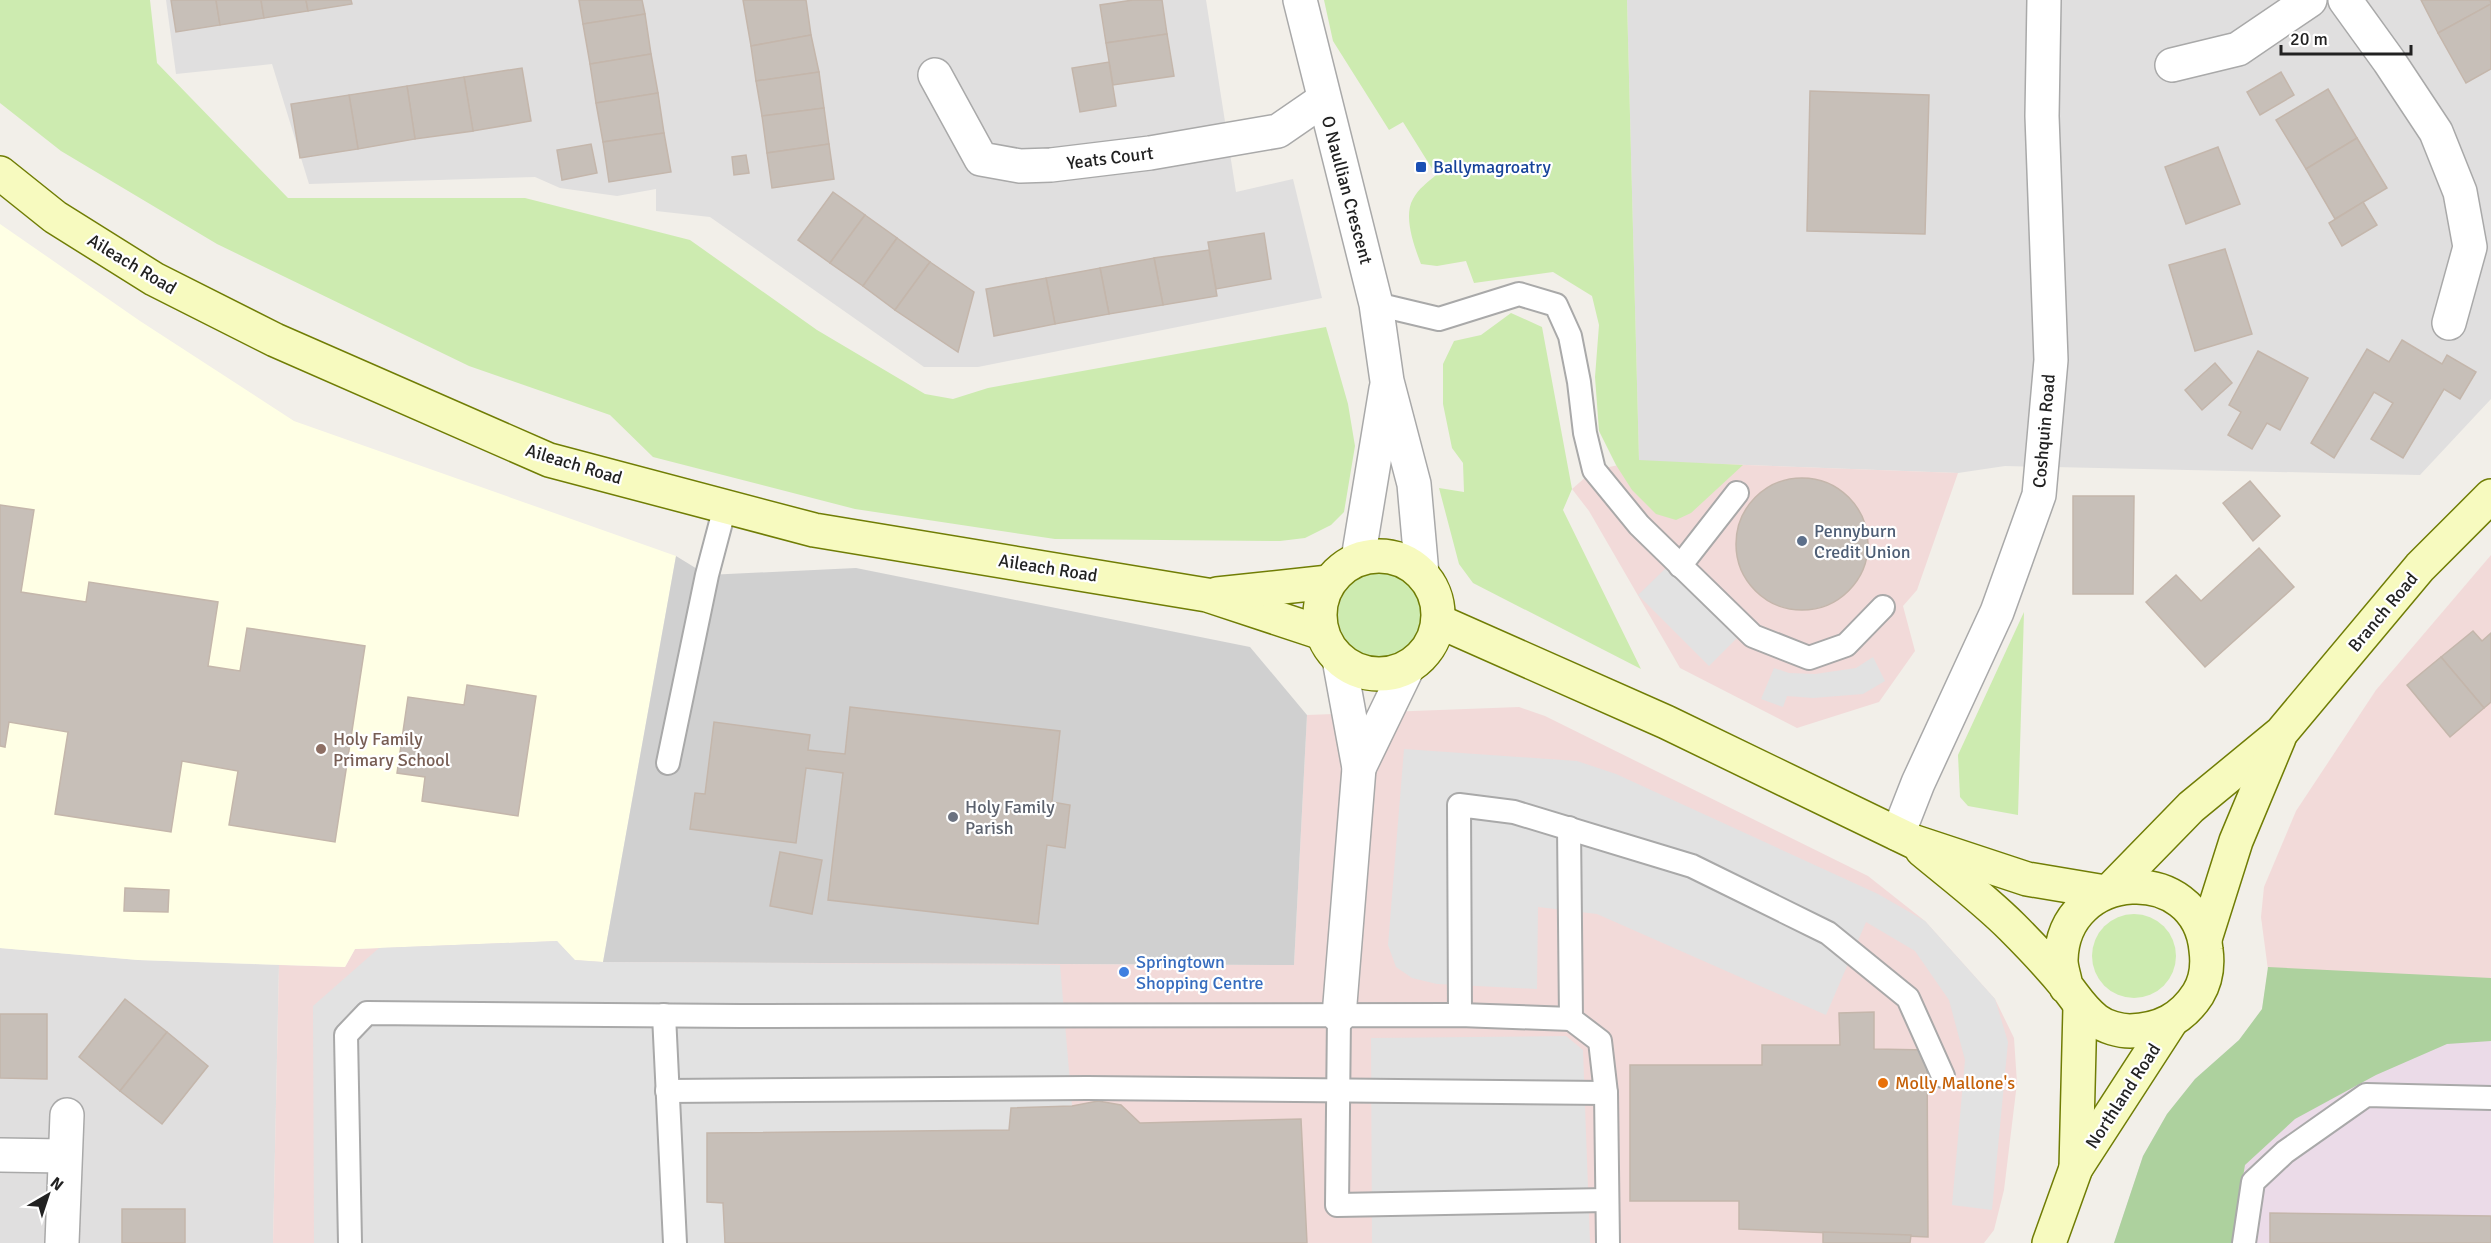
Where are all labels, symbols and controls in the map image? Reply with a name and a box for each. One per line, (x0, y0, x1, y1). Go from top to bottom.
scale bar (2281, 18, 2412, 56)
text: 20 m (2290, 28, 2328, 50)
street label: O Naullian Crescent (1317, 113, 1377, 267)
street label: Yeats Court (1065, 142, 1155, 174)
place label: Ballymagroatry (1433, 156, 1551, 178)
marker: Ballymagroatry (1414, 160, 1428, 174)
street label: Aileach Road (84, 229, 180, 299)
street label: Coshquin Road (2028, 373, 2060, 489)
street label: Aileach Road (523, 439, 625, 489)
place label: Pennyburn Credit Union (1814, 520, 1911, 563)
marker: Pennyburn Credit Union (1795, 534, 1809, 548)
street label: Aileach Road (997, 549, 1099, 587)
street label: Branch Road (2343, 568, 2423, 656)
place label: Holy Family Primary School (333, 728, 450, 771)
marker: Holy Family Primary School (314, 742, 328, 756)
place label: Holy Family Parish (965, 796, 1055, 839)
marker: Holy Family Parish (946, 810, 960, 824)
place label: Springtown Shopping Centre (1136, 951, 1264, 994)
marker: Springtown Shopping Centre (1117, 965, 1131, 979)
street label: Northland Road (2081, 1039, 2165, 1153)
place label: Molly Mallone's (1895, 1072, 2015, 1094)
marker: Molly Mallone's (1876, 1076, 1890, 1090)
north arrow (18, 1165, 78, 1225)
text: N (46, 1173, 67, 1195)

